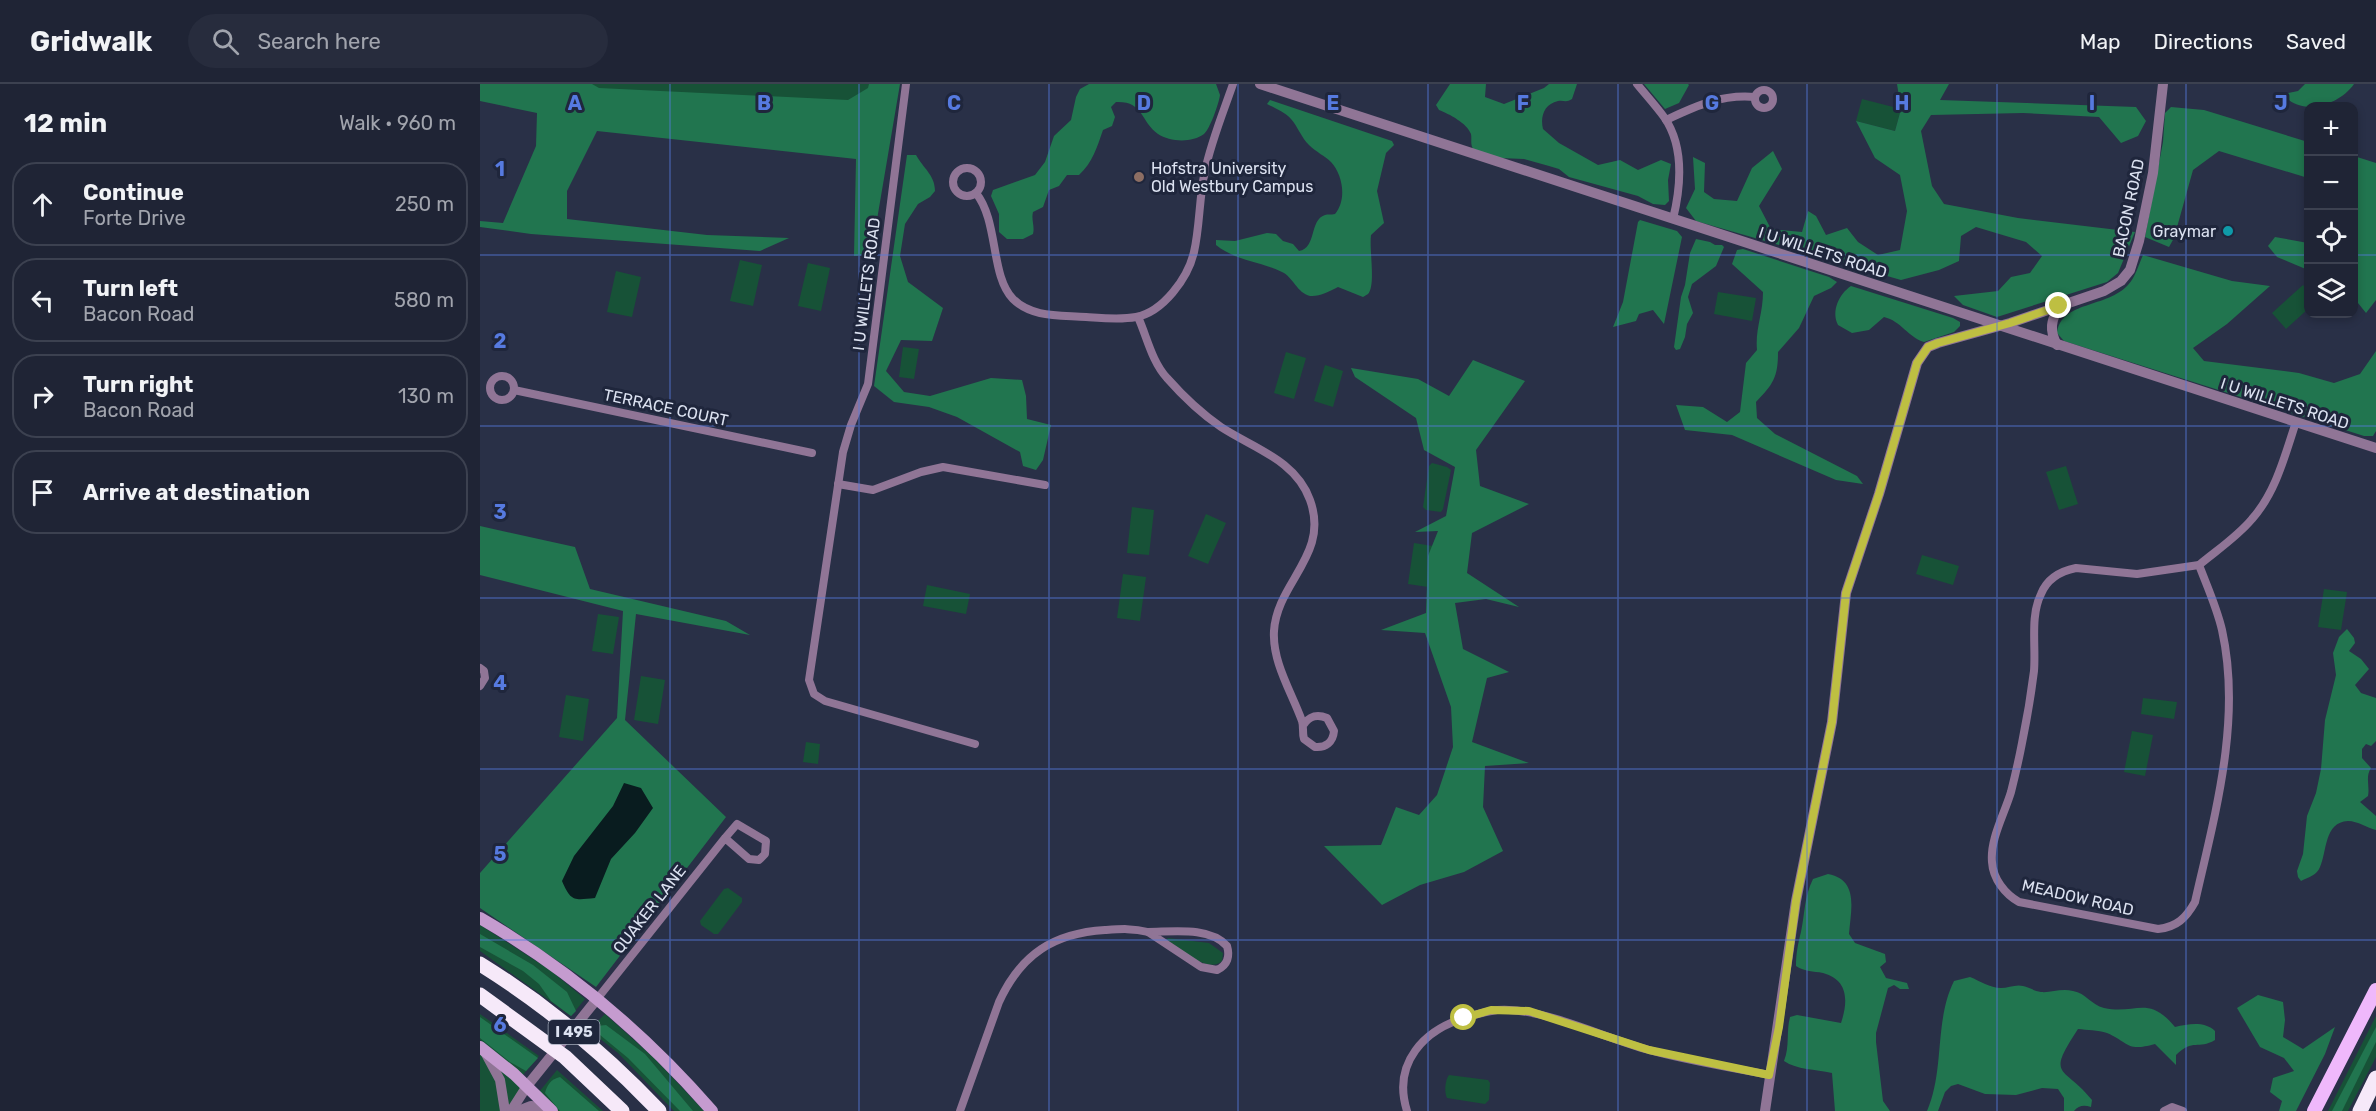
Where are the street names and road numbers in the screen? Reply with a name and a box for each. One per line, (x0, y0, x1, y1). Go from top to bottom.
street label: BACON ROAD (2109, 157, 2148, 259)
street label: I U WILLETS ROAD (849, 216, 884, 352)
street label: I U WILLETS ROAD (1756, 223, 1889, 282)
street label: I U WILLETS ROAD (2218, 374, 2351, 433)
street label: TERRACE COURT (602, 385, 730, 430)
street label: QUAKER LANE (609, 861, 690, 957)
street label: MEADOW ROAD (2020, 875, 2136, 920)
road number: I 495 (548, 1020, 599, 1044)

